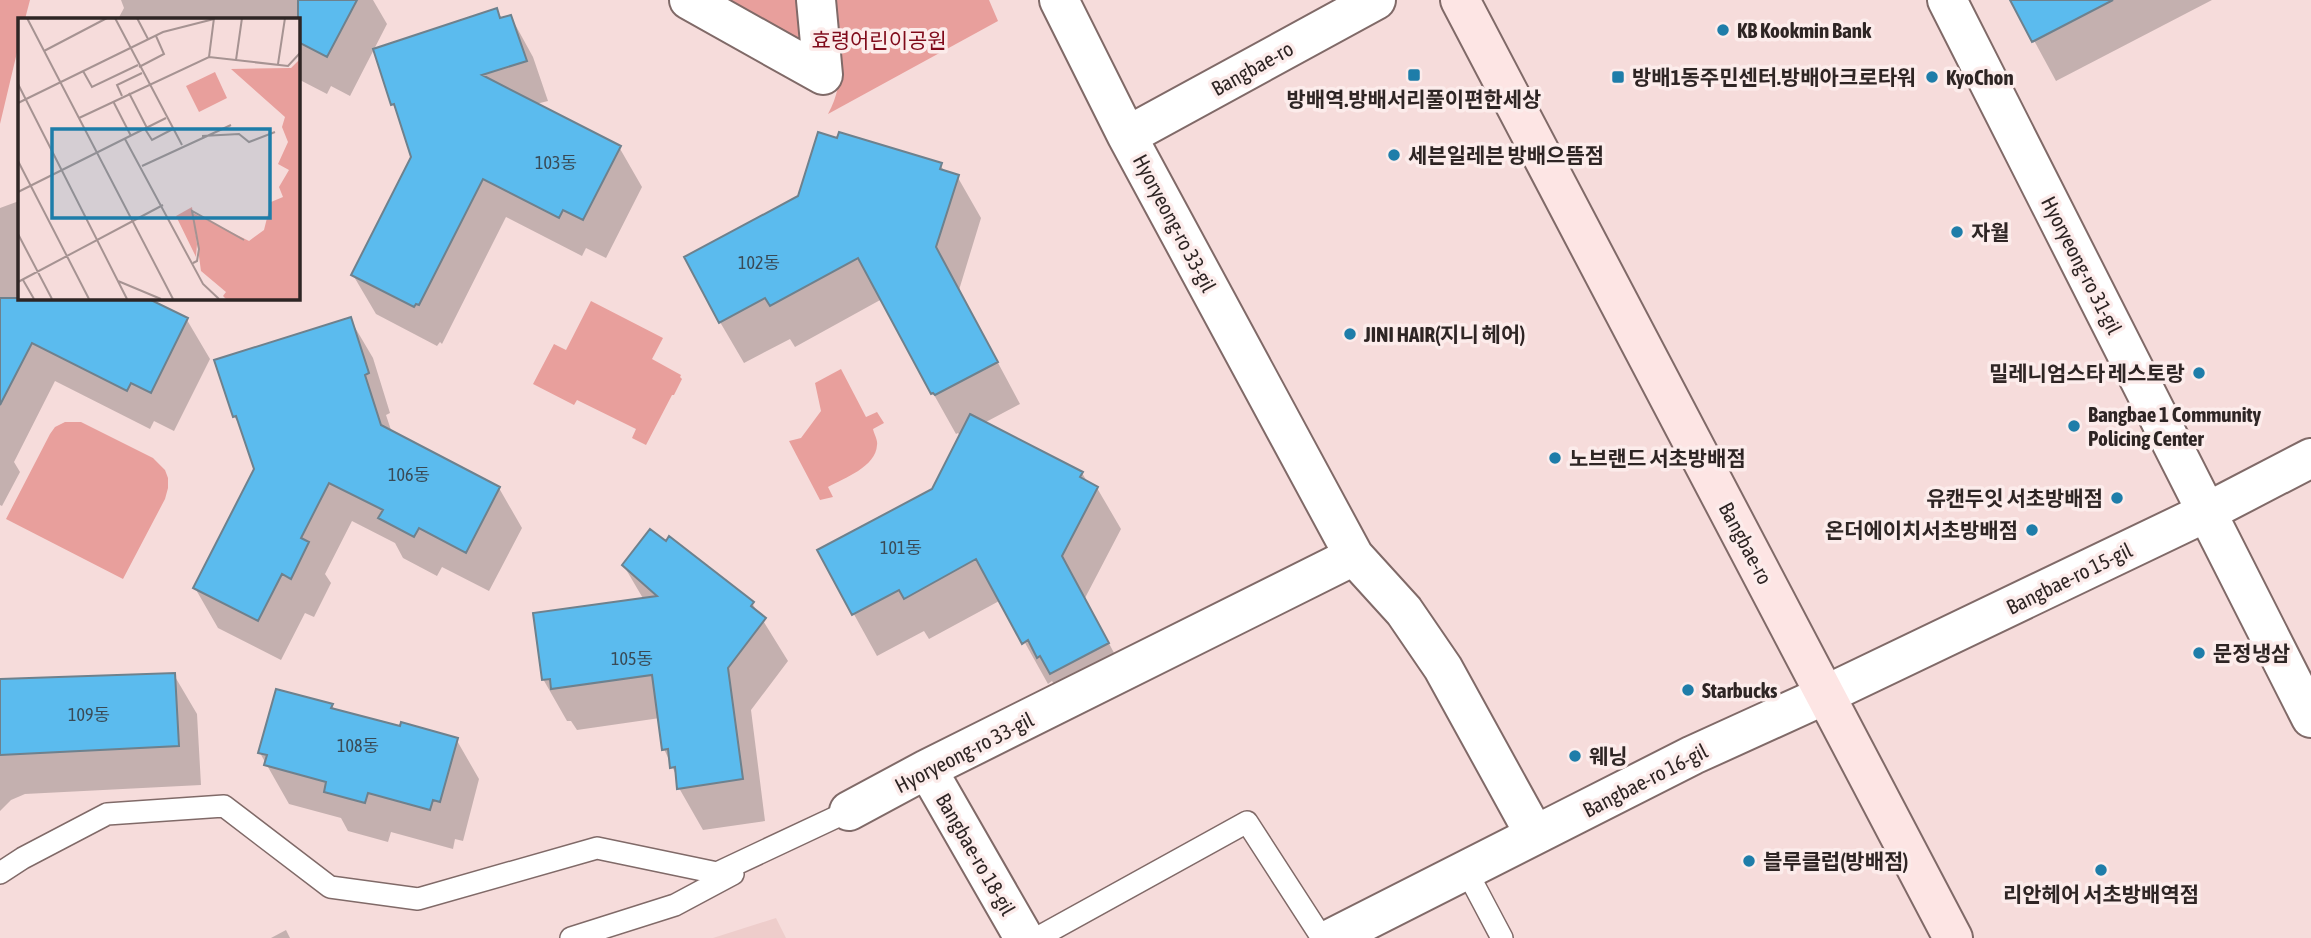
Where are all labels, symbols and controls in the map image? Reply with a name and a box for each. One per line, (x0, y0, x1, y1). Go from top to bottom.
inset map (18, 18, 299, 299)
place label: KB Kookmin Bank (1737, 18, 1872, 42)
marker: KB Kookmin Bank (1715, 22, 1731, 38)
park label: 효령어린이공원 (811, 28, 947, 52)
street label: Bangbae-ro (1207, 36, 1297, 100)
place label: 방배1동주민센터.방배아크로타워 (1632, 65, 1916, 89)
place label: KyoChon (1946, 65, 2014, 89)
marker: 방배역.방배서리풀이편한세상 (1406, 67, 1422, 83)
marker: 방배1동주민센터.방배아크로타워 (1610, 69, 1626, 85)
marker: KyoChon (1924, 69, 1940, 85)
place label: 방배역.방배서리풀이편한세상 (1287, 87, 1541, 111)
place label: 세븐일레븐 방배으뜸점 (1408, 143, 1604, 167)
marker: 세븐일레븐 방배으뜸점 (1386, 147, 1402, 163)
street label: Hyoryeong-ro 33-gil (1129, 150, 1222, 296)
house number: 103동 (535, 152, 577, 173)
street label: Hyoryeong-ro 31-gil (2037, 192, 2127, 338)
place label: 자월 (1971, 220, 2010, 244)
marker: 자월 (1949, 224, 1965, 240)
house number: 102동 (738, 252, 780, 273)
place label: JINI HAIR(지니 헤어) (1363, 322, 1525, 346)
marker: JINI HAIR(지니 헤어) (1342, 326, 1358, 342)
place label: 밀레니엄스타 레스토랑 (1989, 361, 2185, 385)
marker: 밀레니엄스타 레스토랑 (2191, 365, 2207, 381)
place label: Bangbae 1 Community Policing Center (2088, 402, 2262, 450)
marker: Bangbae 1 Community Policing Center (2066, 418, 2082, 434)
place label: 노브랜드 서초방배점 (1569, 446, 1746, 470)
marker: 노브랜드 서초방배점 (1547, 450, 1563, 466)
house number: 106동 (388, 464, 430, 485)
place label: 유캔두잇 서초방배점 (1926, 486, 2103, 510)
marker: 유캔두잇 서초방배점 (2109, 490, 2125, 506)
street label: Bangbae-ro (1714, 498, 1778, 588)
place label: 온더에이치서초방배점 (1825, 518, 2018, 542)
marker: 온더에이치서초방배점 (2024, 522, 2040, 538)
house number: 101동 (880, 537, 922, 558)
street label: Bangbae-ro 15-gil (2002, 537, 2136, 619)
place label: 문정냉삼 (2213, 641, 2290, 665)
marker: 문정냉삼 (2191, 645, 2207, 661)
house number: 105동 (611, 648, 653, 669)
place label: Starbucks (1702, 678, 1778, 702)
marker: Starbucks (1680, 682, 1696, 698)
house number: 109동 (68, 704, 110, 725)
street label: Hyoryeong-ro 33-gil (891, 707, 1038, 797)
house number: 108동 (337, 735, 379, 756)
street label: Bangbae-ro 16-gil (1579, 738, 1712, 822)
place label: 웨닝 (1589, 744, 1628, 768)
marker: 웨닝 (1567, 748, 1583, 764)
street label: Bangbae-ro 18-gil (931, 789, 1021, 920)
place label: 블루클럽(방배점) (1763, 849, 1908, 873)
marker: 블루클럽(방배점) (1741, 853, 1757, 869)
marker: 리안헤어 서초방배역점 (2093, 862, 2109, 878)
place label: 리안헤어 서초방배역점 (2003, 882, 2199, 906)

